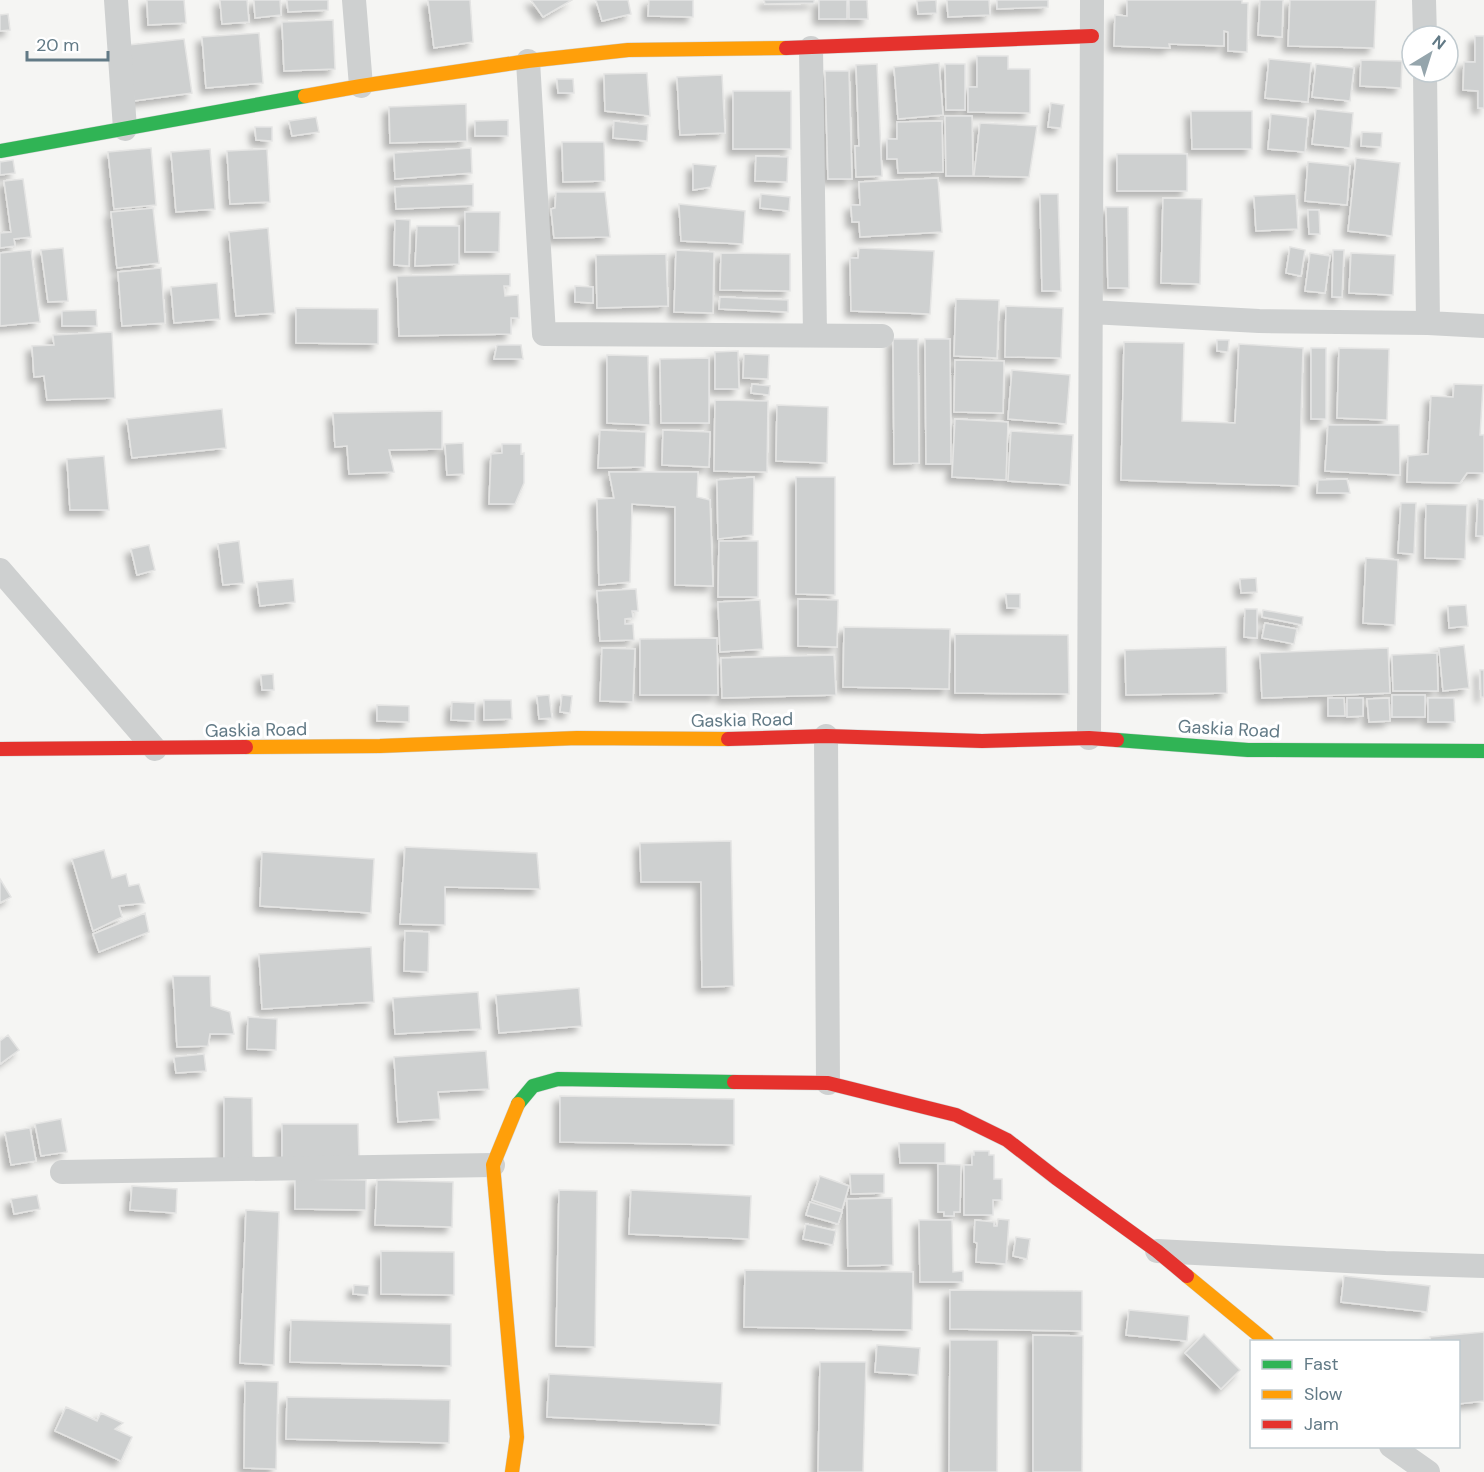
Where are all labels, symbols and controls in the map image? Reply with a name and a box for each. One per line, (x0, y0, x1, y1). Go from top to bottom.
scale bar (27, 24, 108, 62)
north arrow (1400, 24, 1460, 84)
text: N (1428, 31, 1450, 54)
text: 20 m (36, 33, 79, 57)
street label: Gaskia Road (691, 707, 793, 733)
street label: Gaskia Road (1177, 714, 1281, 744)
street label: Gaskia Road (205, 717, 307, 743)
legend (1250, 1340, 1460, 1448)
text: Fast (1304, 1352, 1339, 1376)
text: Slow (1304, 1382, 1343, 1406)
text: Jam (1304, 1412, 1339, 1436)

